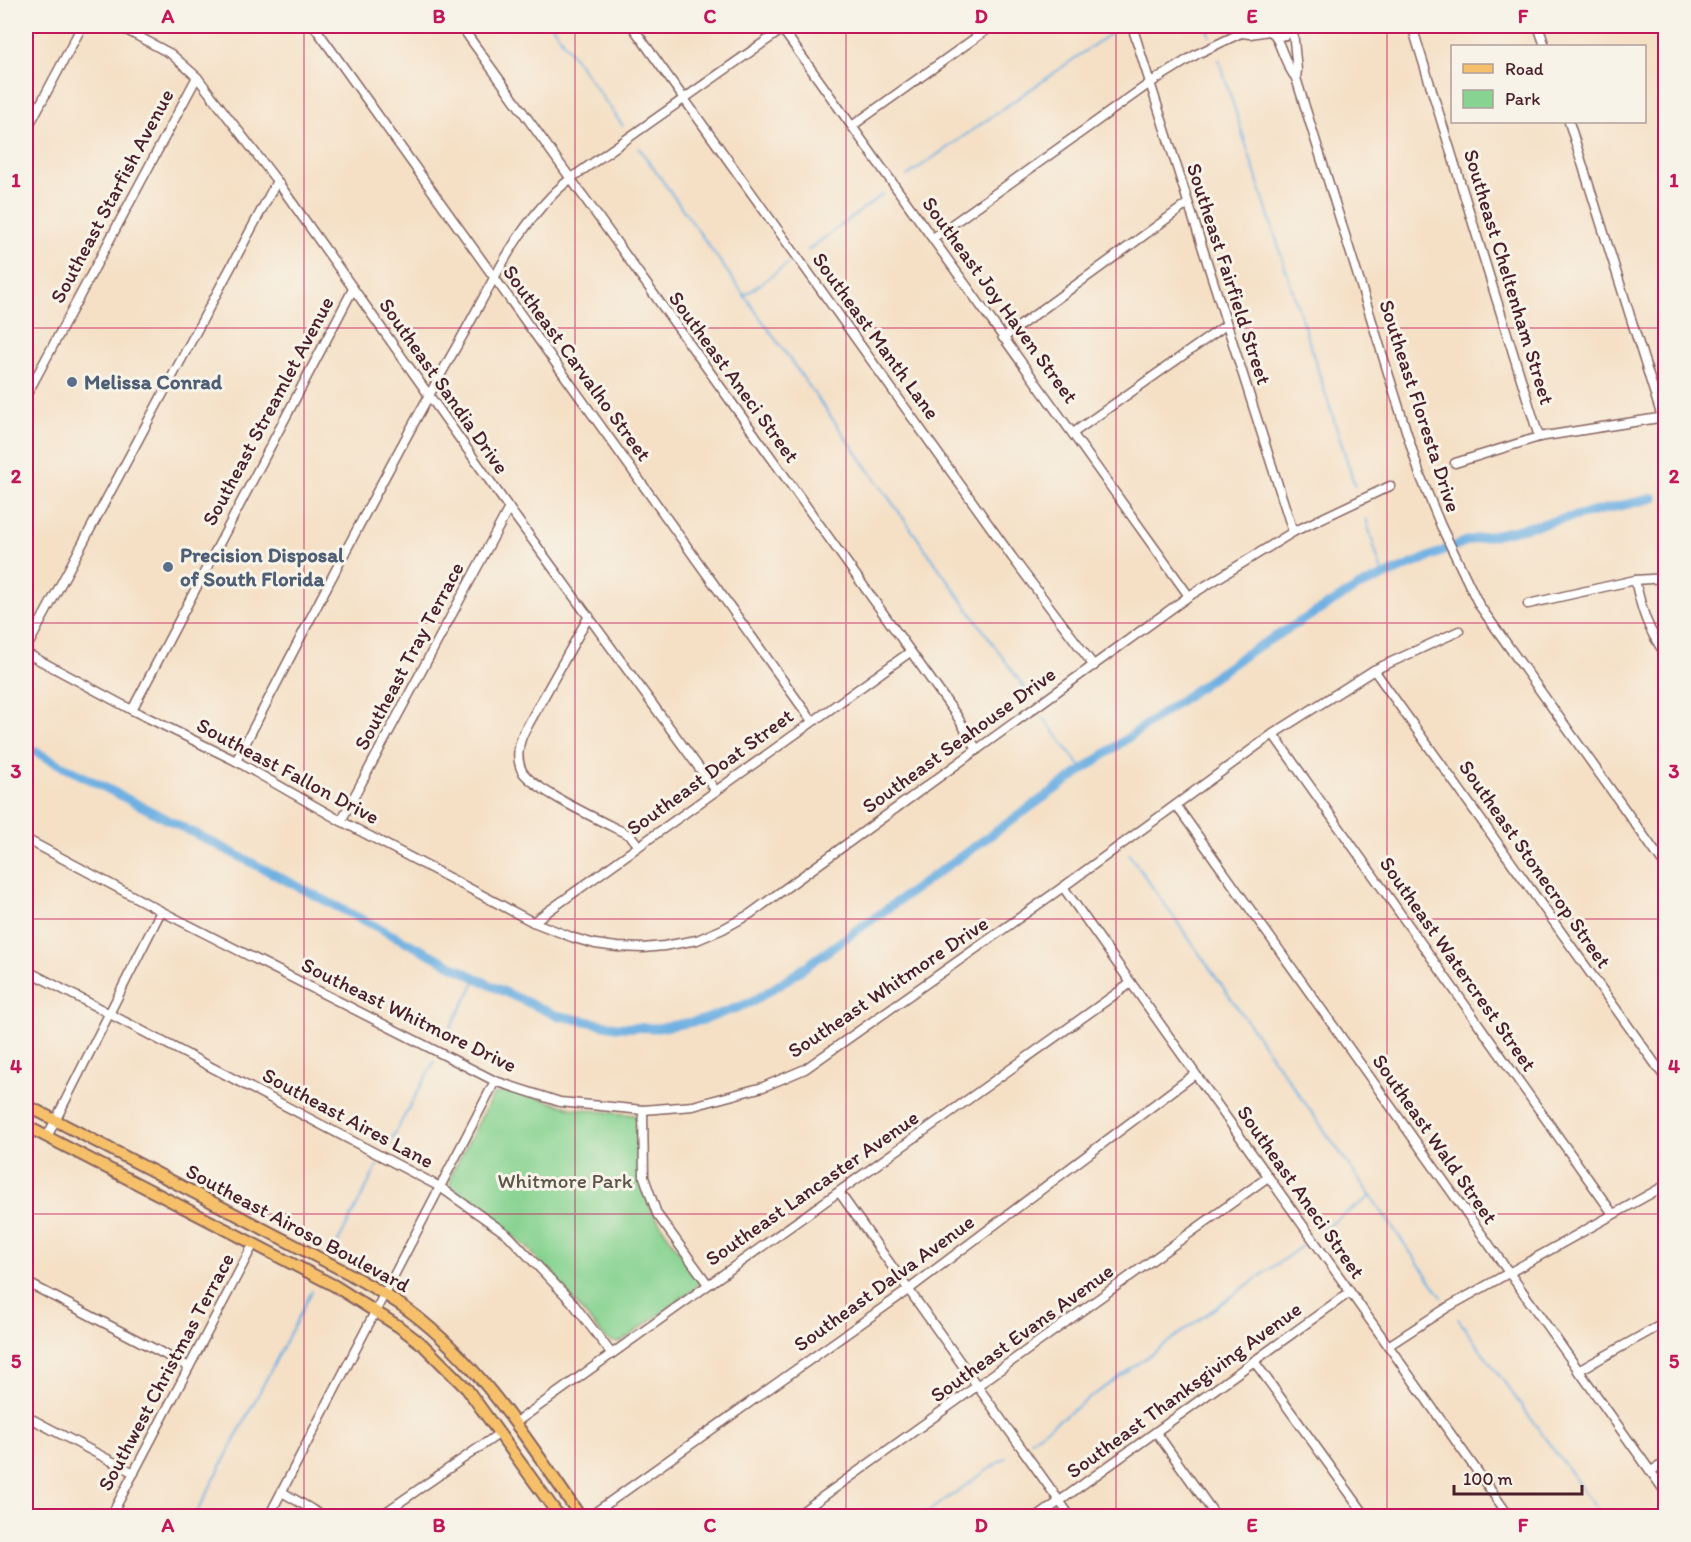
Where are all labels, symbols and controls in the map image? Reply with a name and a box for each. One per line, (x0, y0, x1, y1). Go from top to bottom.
text: A (161, 4, 175, 28)
text: B (433, 4, 446, 28)
text: C (704, 4, 717, 28)
text: D (974, 4, 988, 28)
text: E (1246, 4, 1258, 28)
text: F (1518, 4, 1529, 28)
legend (1451, 45, 1646, 123)
text: Road (1505, 58, 1544, 80)
street label: Southeast Starfish Avenue (44, 84, 179, 307)
text: Park (1505, 88, 1540, 110)
street label: Southeast Cheltenham Street (1459, 146, 1560, 408)
street label: Southeast Fairfield Street (1182, 160, 1277, 388)
text: 1 (11, 168, 21, 192)
text: 1 (1669, 168, 1679, 192)
street label: Southeast Joy Haven Street (917, 192, 1084, 408)
street label: Southeast Manth Lane (807, 247, 945, 424)
street label: Southeast Carvalho Street (498, 260, 657, 466)
street label: Southeast Aneci Street (664, 286, 805, 467)
street label: Southeast Streamlet Avenue (196, 292, 339, 530)
street label: Southeast Sandia Drive (374, 293, 515, 478)
street label: Southeast Floresta Drive (1374, 296, 1467, 515)
place label: Melissa Conrad (84, 369, 223, 394)
marker: Melissa Conrad (65, 375, 79, 389)
text: 2 (11, 464, 22, 488)
text: 2 (1669, 464, 1680, 488)
place label: Precision Disposal of South Florida (180, 542, 345, 591)
street label: Southeast Tray Terrace (348, 557, 469, 754)
marker: Precision Disposal of South Florida (161, 560, 175, 574)
street label: Southeast Seahouse Drive (857, 661, 1060, 818)
street label: Southeast Doat Street (622, 703, 798, 840)
street label: Southeast Fallon Drive (193, 712, 384, 829)
street label: Southeast Stonecrop Street (1454, 755, 1617, 973)
text: 3 (11, 759, 22, 783)
text: 3 (1669, 759, 1680, 783)
street label: Southeast Watercrest Street (1375, 852, 1542, 1076)
street label: Southeast Whitmore Drive (783, 910, 993, 1063)
street label: Southeast Whitmore Drive (298, 952, 521, 1078)
street label: Southeast Wald Street (1367, 1049, 1504, 1229)
text: 4 (10, 1054, 22, 1078)
text: 4 (1668, 1054, 1680, 1078)
street label: Southeast Aires Lane (258, 1062, 438, 1173)
street label: Southeast Aneci Street (1232, 1100, 1371, 1283)
street label: Southeast Lancaster Avenue (700, 1104, 923, 1271)
street label: Southeast Airoso Boulevard (182, 1158, 415, 1297)
park label: Whitmore Park (497, 1168, 633, 1193)
street label: Southeast Dalva Avenue (789, 1209, 979, 1356)
street label: Southwest Christmas Terrace (92, 1249, 239, 1495)
street label: Southeast Evans Avenue (925, 1258, 1118, 1407)
street label: Southeast Thanksgiving Avenue (1061, 1296, 1306, 1483)
text: 5 (11, 1349, 22, 1373)
text: 5 (1669, 1349, 1680, 1373)
scale bar (1454, 1458, 1582, 1496)
text: 100 m (1463, 1468, 1513, 1490)
text: A (161, 1513, 175, 1537)
text: B (433, 1513, 446, 1537)
text: C (704, 1513, 717, 1537)
text: D (974, 1513, 988, 1537)
text: E (1246, 1513, 1258, 1537)
text: F (1518, 1513, 1529, 1537)

